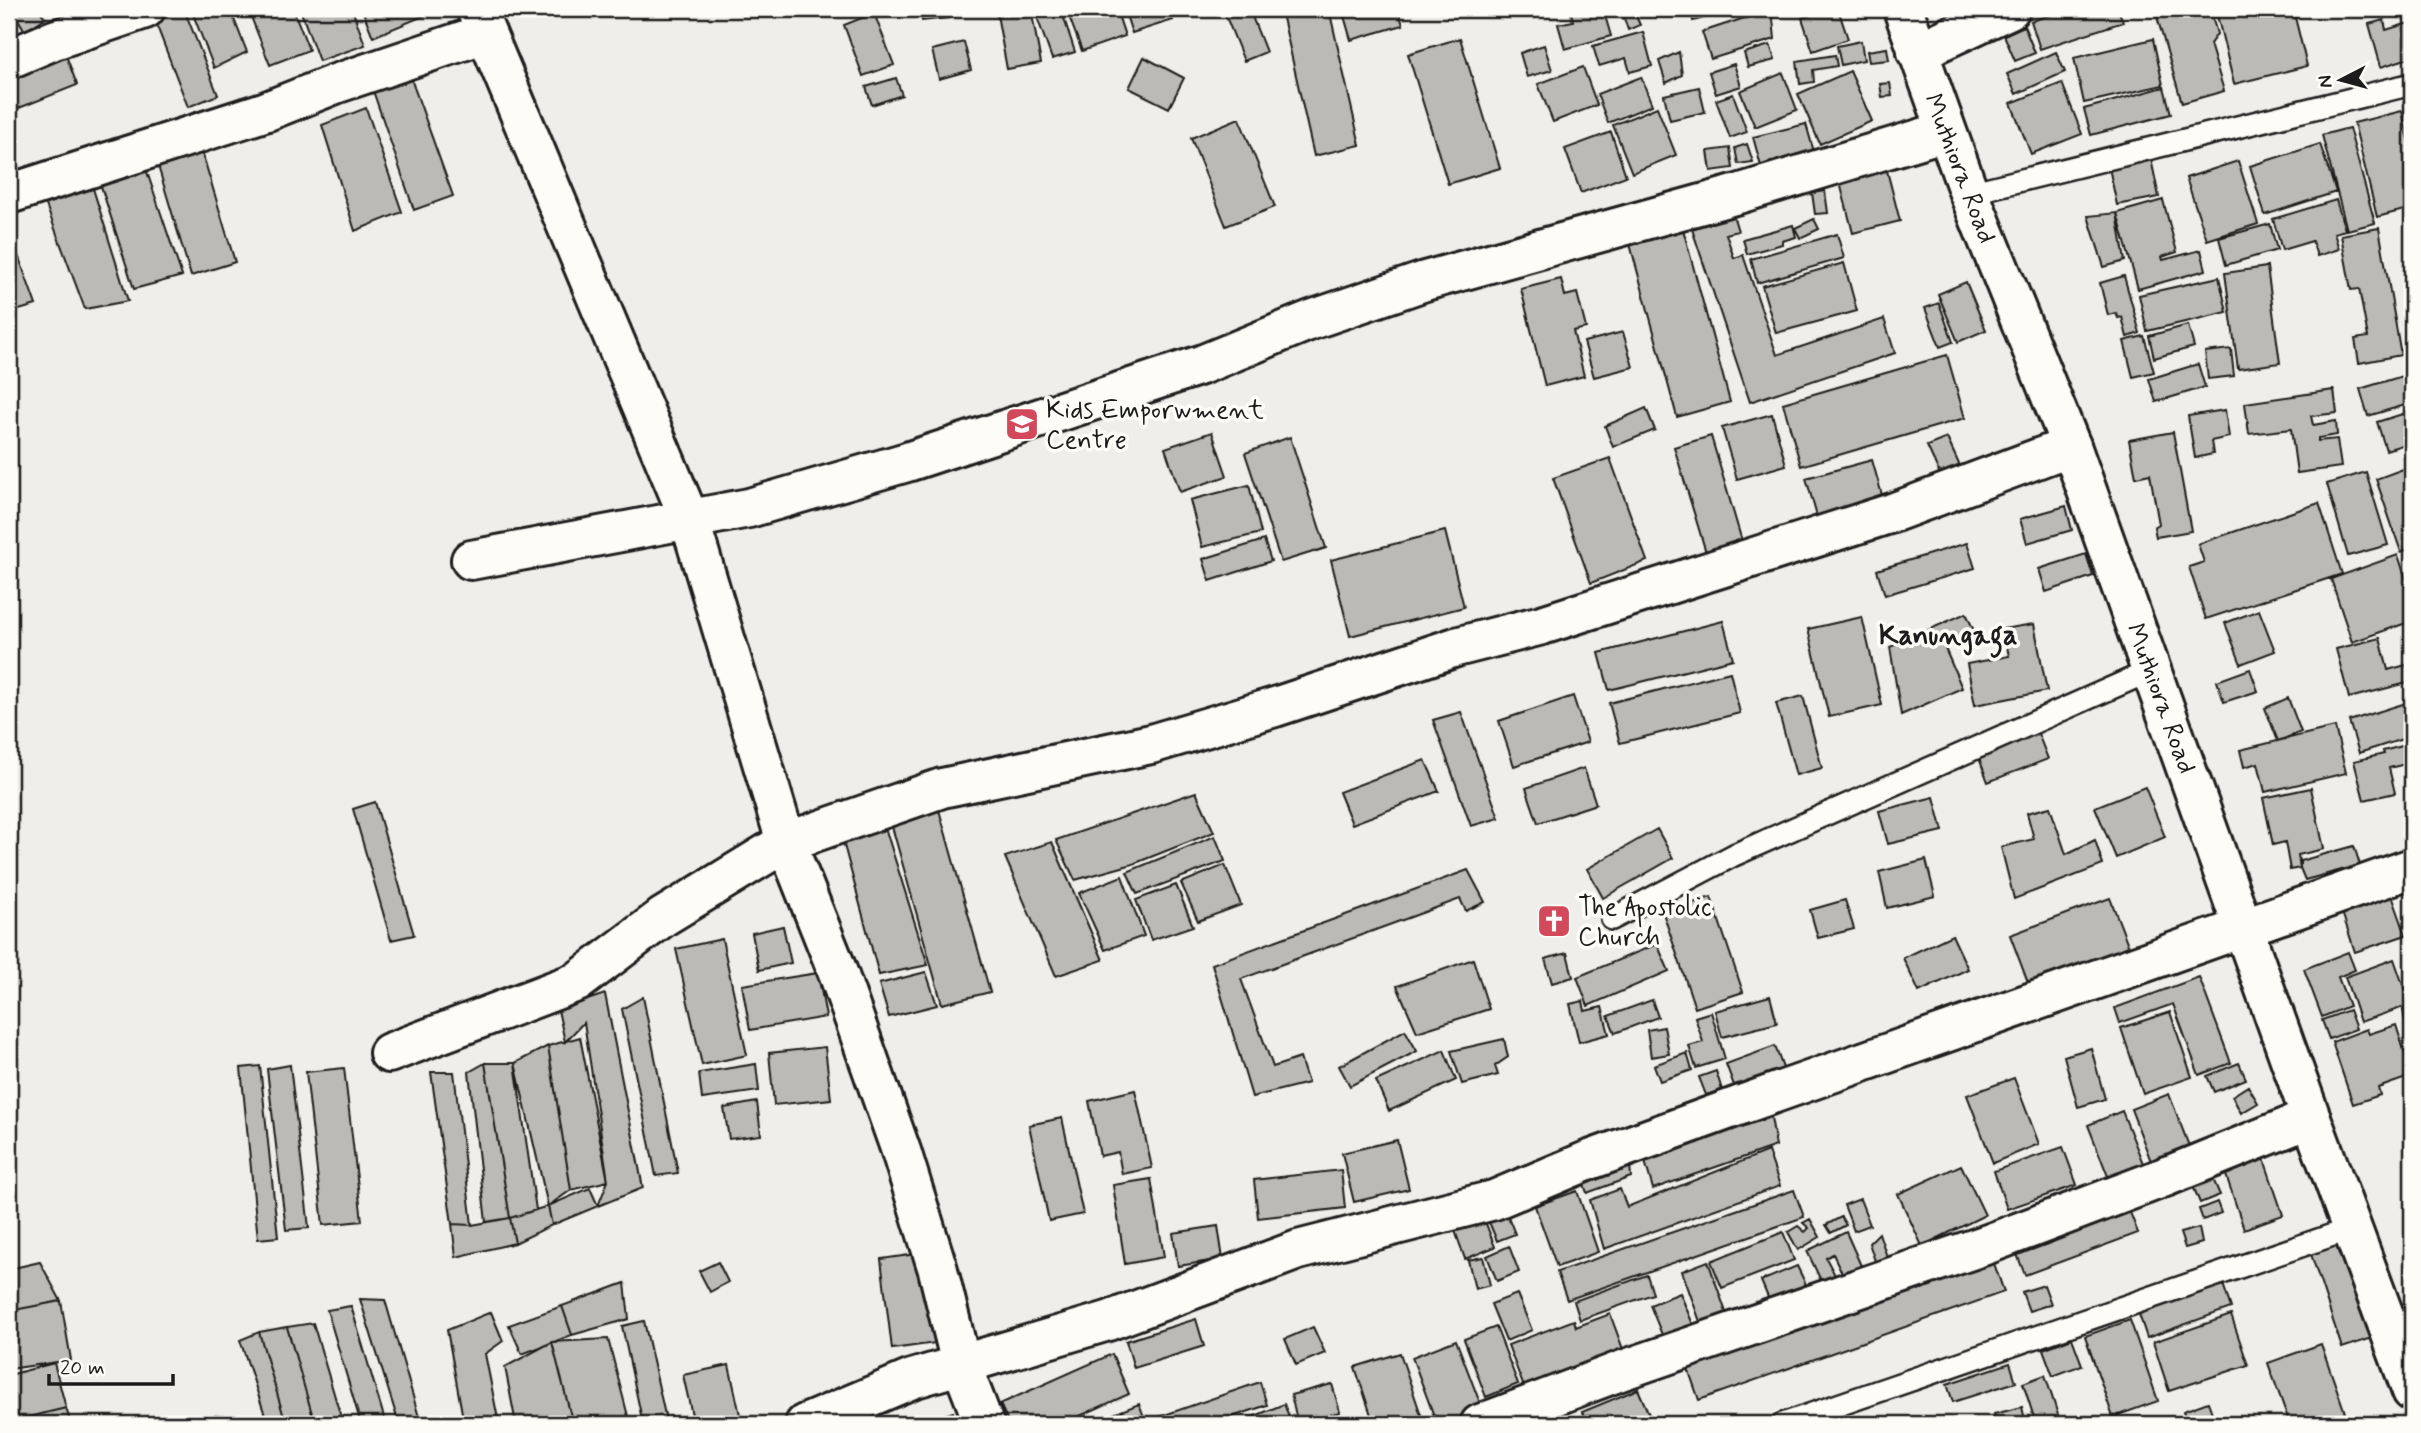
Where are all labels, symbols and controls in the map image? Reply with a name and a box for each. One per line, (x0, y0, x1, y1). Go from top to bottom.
north arrow (2306, 46, 2376, 116)
text: N (2312, 74, 2339, 89)
street label: Muthiora Road (1915, 89, 2003, 248)
place label: Kids Emporwment Centre (1046, 394, 1264, 458)
school or university icon: Kids Emporwment Centre (1003, 405, 1041, 443)
district label: Kanungaga (1879, 618, 2017, 658)
street label: Muthiora Road (2117, 619, 2203, 779)
place label: The Apostolic Church (1578, 891, 1712, 955)
church icon: The Apostolic Church (1535, 902, 1573, 940)
scale bar (49, 1342, 173, 1386)
text: 20 m (60, 1354, 105, 1382)

